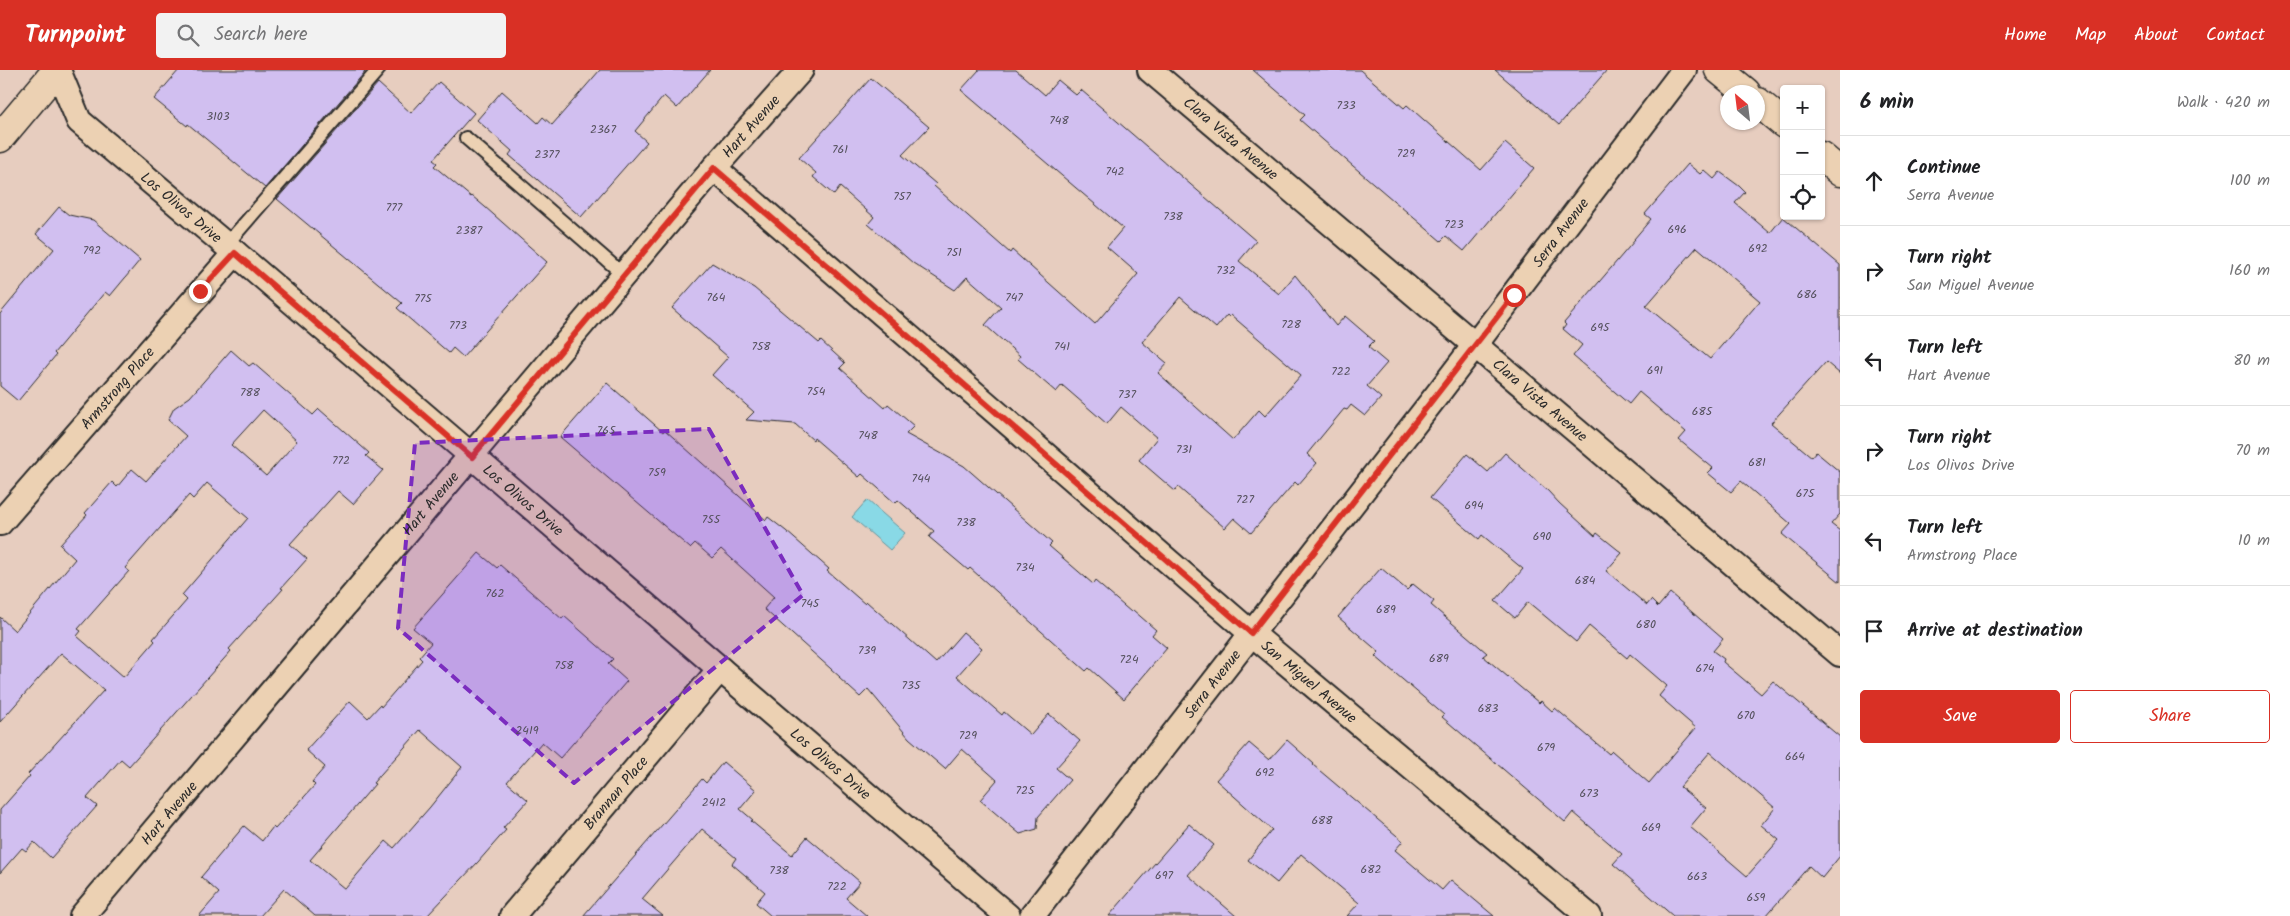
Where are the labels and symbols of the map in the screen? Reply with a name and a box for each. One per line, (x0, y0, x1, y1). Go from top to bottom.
north arrow (1720, 85, 1765, 130)
street label: Hart Avenue (717, 90, 787, 164)
street label: Clara Vista Avenue (1177, 92, 1284, 187)
house number: 733 (1336, 96, 1356, 115)
house number: 3103 (206, 107, 230, 126)
house number: 748 (1049, 111, 1069, 130)
house number: 2367 (590, 120, 616, 139)
house number: 761 (832, 140, 848, 159)
house number: 729 (1397, 144, 1415, 163)
house number: 2377 (535, 145, 560, 164)
house number: 742 (1105, 162, 1125, 181)
street label: Los Olivos Drive (134, 166, 227, 250)
house number: 757 (893, 187, 911, 206)
street label: Serra Avenue (1527, 193, 1596, 273)
house number: 777 (386, 198, 403, 217)
house number: 738 (1163, 207, 1184, 226)
house number: 723 (1444, 215, 1464, 234)
house number: 696 (1667, 220, 1687, 239)
house number: 2387 (456, 221, 483, 240)
house number: 692 (1748, 239, 1768, 258)
house number: 792 (83, 241, 101, 260)
house number: 751 (946, 243, 962, 262)
house number: 732 (1216, 261, 1236, 280)
route end (189, 280, 212, 303)
route start (1503, 284, 1526, 307)
house number: 686 (1797, 285, 1817, 304)
house number: 764 (707, 288, 726, 307)
house number: 747 (1005, 288, 1023, 307)
house number: 775 (414, 289, 433, 308)
house number: 728 (1281, 315, 1302, 334)
house number: 773 (449, 316, 467, 335)
house number: 695 (1591, 318, 1611, 337)
house number: 758 (751, 337, 771, 356)
house number: 741 (1054, 337, 1070, 356)
street label: Armstrong Place (75, 342, 161, 436)
street label: Clara Vista Avenue (1486, 353, 1593, 449)
house number: 691 (1647, 361, 1663, 380)
house number: 722 (1331, 362, 1351, 381)
house number: 754 (807, 382, 826, 401)
house number: 788 (240, 383, 261, 402)
house number: 737 (1118, 385, 1136, 404)
house number: 685 (1692, 402, 1714, 421)
house number: 765 (597, 421, 617, 440)
house number: 748 (858, 426, 878, 445)
house number: 731 (1176, 440, 1192, 459)
house number: 772 (332, 451, 350, 470)
house number: 681 (1748, 453, 1766, 472)
street label: Los Olivos Drive (476, 459, 569, 543)
house number: 759 (648, 463, 666, 482)
street label: Hart Avenue (397, 466, 466, 542)
house number: 744 (912, 469, 931, 488)
house number: 675 (1796, 484, 1816, 503)
house number: 727 (1236, 490, 1254, 509)
house number: 694 (1464, 496, 1484, 515)
house number: 755 (702, 510, 722, 529)
house number: 738 (956, 513, 977, 532)
house number: 690 (1533, 527, 1551, 546)
house number: 734 (1016, 558, 1035, 577)
house number: 684 (1575, 571, 1596, 590)
house number: 762 (485, 584, 505, 603)
house number: 745 (801, 594, 821, 613)
house number: 689 (1376, 600, 1396, 619)
house number: 680 (1636, 615, 1656, 634)
street label: San Miguel Avenue (1255, 635, 1362, 730)
house number: 739 (858, 641, 876, 660)
street label: Serra Avenue (1179, 645, 1248, 724)
house number: 689 (1429, 649, 1449, 668)
house number: 724 (1119, 650, 1139, 669)
house number: 758 (554, 656, 574, 675)
house number: 674 (1696, 659, 1715, 678)
house number: 735 (902, 676, 922, 695)
house number: 683 (1478, 699, 1499, 718)
house number: 670 (1737, 706, 1755, 725)
house number: 2419 (515, 721, 539, 740)
street label: Los Olivos Drive (784, 723, 876, 807)
house number: 729 (959, 726, 977, 745)
house number: 679 (1537, 738, 1555, 757)
house number: 664 (1785, 747, 1805, 766)
street label: Brannan Place (578, 751, 655, 836)
house number: 692 (1255, 763, 1275, 782)
street label: Hart Avenue (136, 776, 204, 851)
house number: 725 (1016, 781, 1036, 800)
house number: 673 (1579, 784, 1599, 803)
house number: 2412 (702, 793, 726, 812)
house number: 688 (1311, 811, 1333, 830)
house number: 669 (1641, 818, 1661, 837)
house number: 682 (1361, 860, 1381, 879)
house number: 738 (769, 861, 790, 880)
house number: 697 (1155, 866, 1173, 885)
house number: 663 (1687, 867, 1707, 886)
house number: 722 (827, 877, 847, 896)
house number: 659 (1747, 888, 1766, 907)

